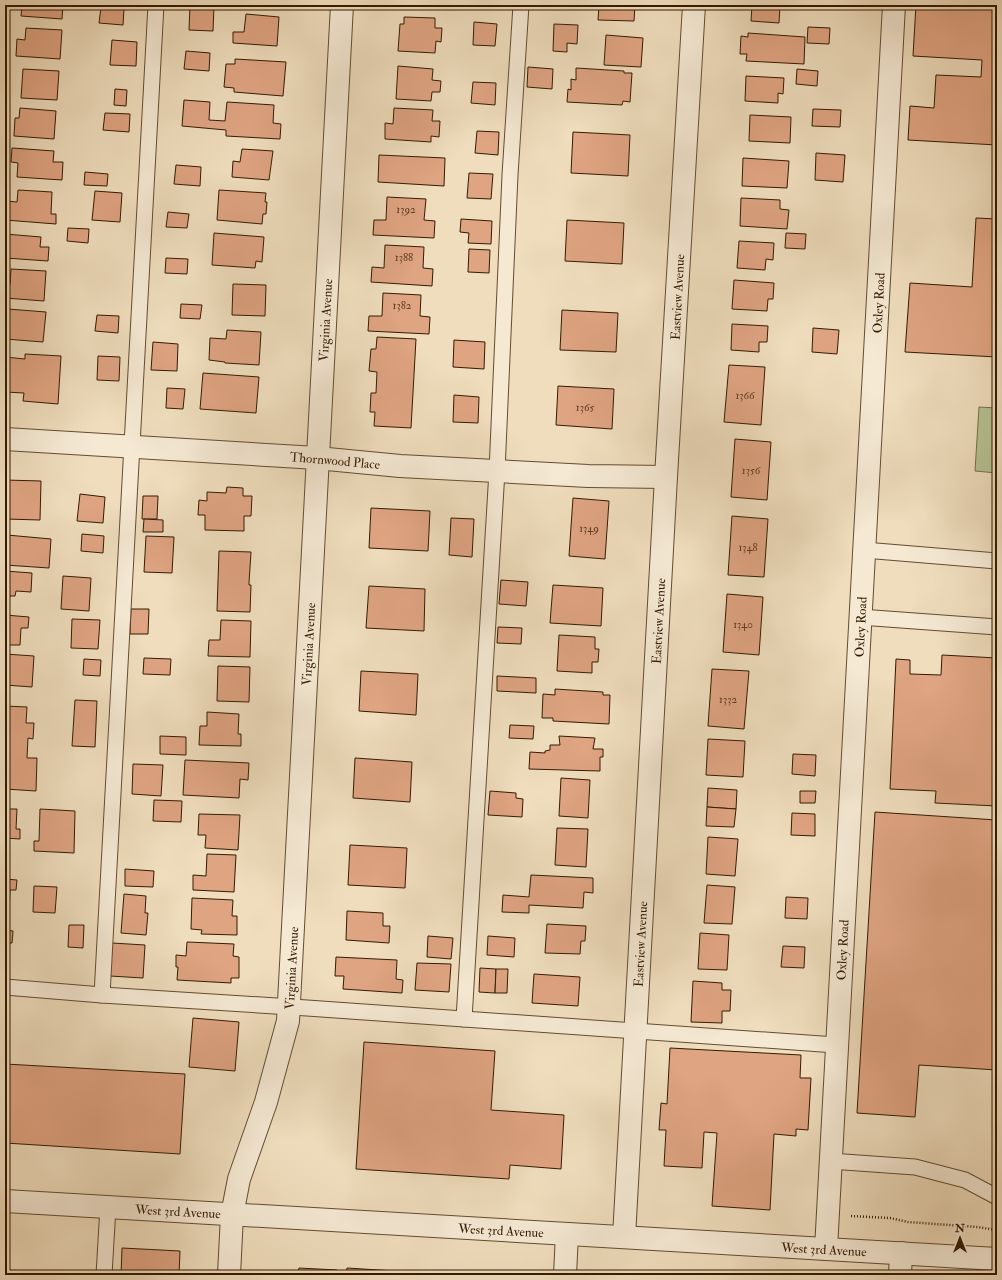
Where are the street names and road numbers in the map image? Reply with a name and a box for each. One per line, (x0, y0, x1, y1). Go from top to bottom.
street label: Eastview Avenue (668, 253, 688, 341)
street label: Oxley Road (869, 272, 890, 334)
street label: Virginia Avenue (316, 278, 336, 362)
street label: Thornwood Place (289, 449, 381, 473)
street label: Eastview Avenue (649, 577, 669, 665)
street label: Oxley Road (851, 596, 872, 658)
street label: Virginia Avenue (299, 602, 319, 686)
street label: Eastview Avenue (631, 900, 651, 988)
street label: Oxley Road (833, 919, 854, 981)
street label: Virginia Avenue (282, 926, 302, 1010)
street label: West 3rd Avenue (134, 1202, 222, 1222)
street label: West 3rd Avenue (457, 1221, 545, 1241)
street label: West 3rd Avenue (780, 1240, 868, 1260)

